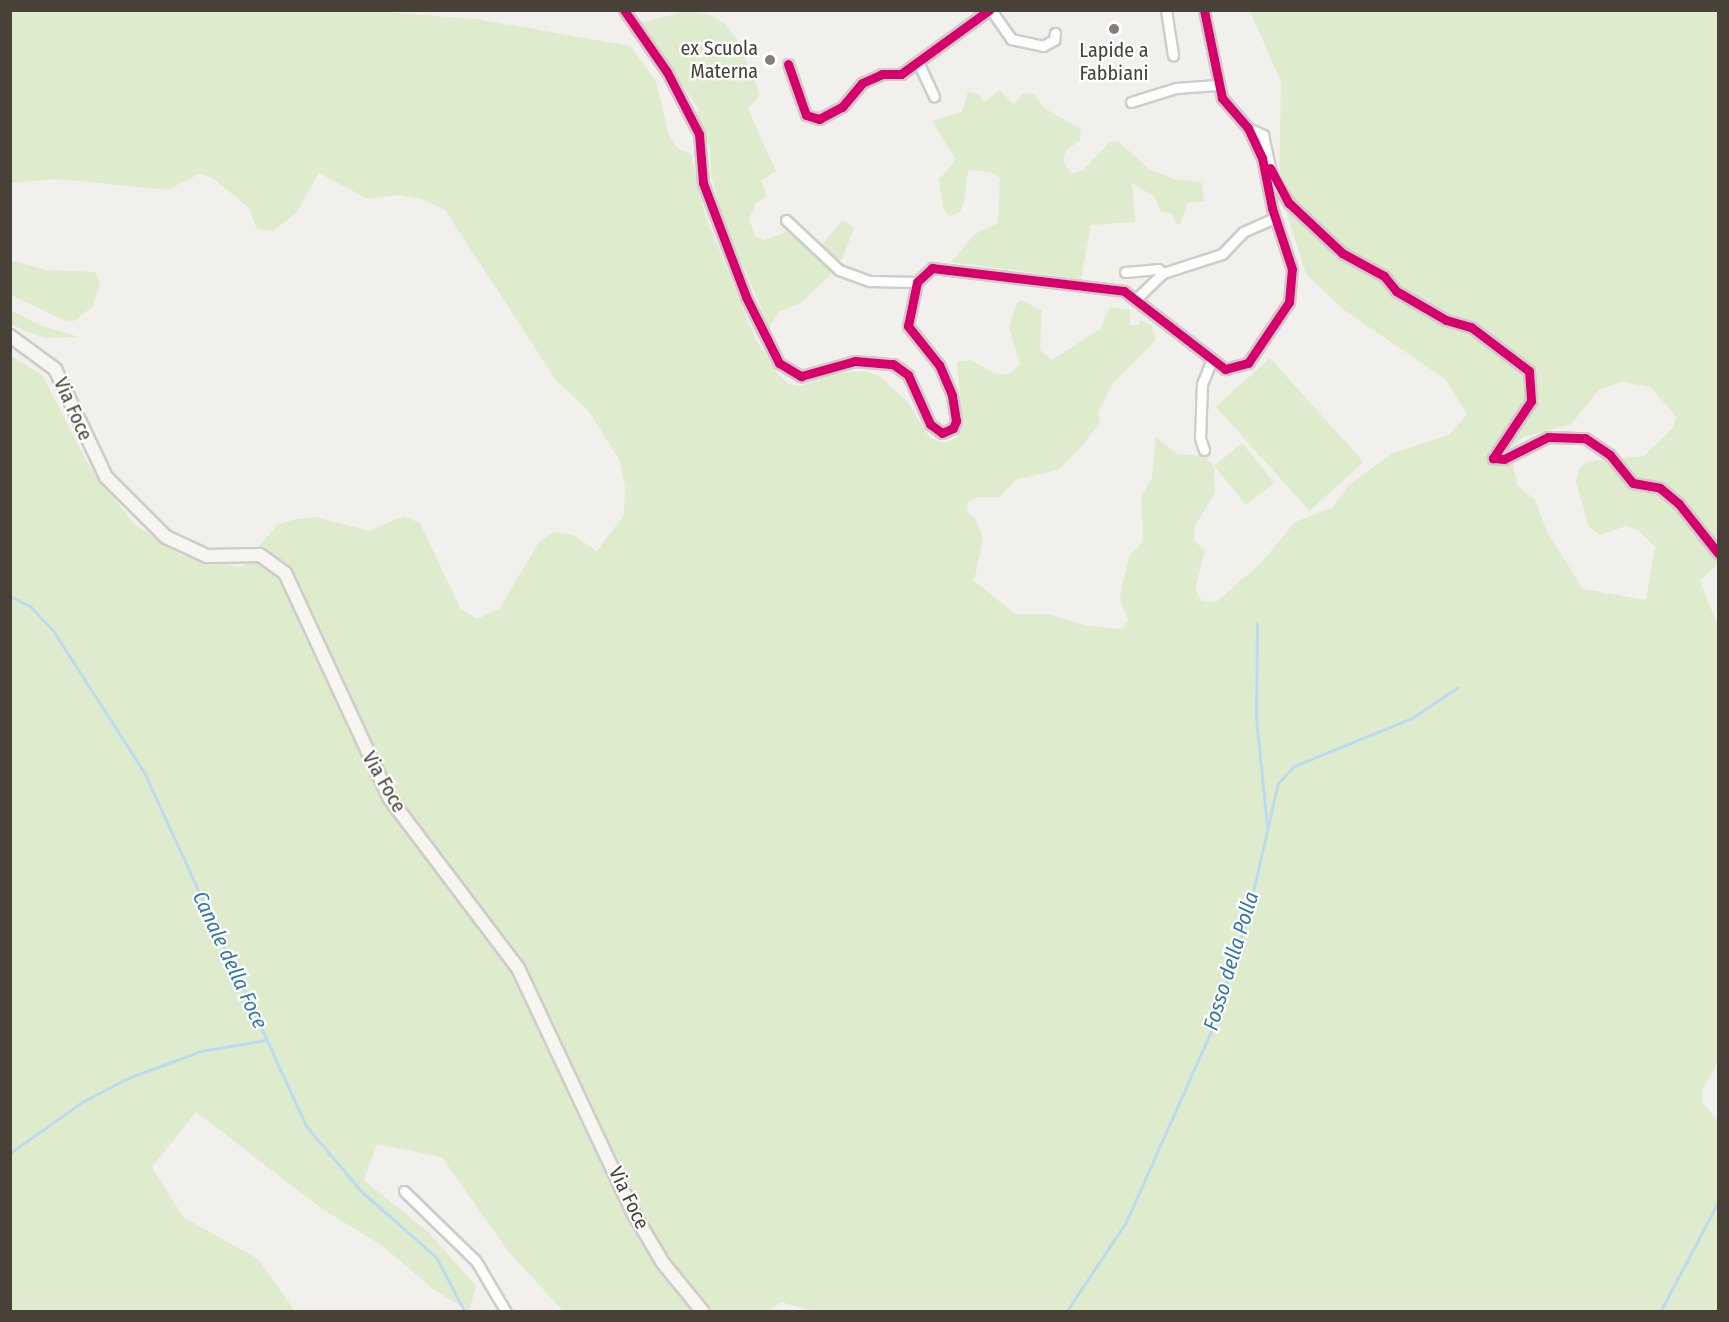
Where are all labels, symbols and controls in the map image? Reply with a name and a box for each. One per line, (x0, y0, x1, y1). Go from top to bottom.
marker: Lapide a Fabbiani (1107, 22, 1121, 36)
place label: ex Scuola Materna (681, 36, 758, 83)
place label: Lapide a Fabbiani (1079, 38, 1149, 85)
marker: ex Scuola Materna (763, 53, 777, 67)
street label: Via Foce (49, 374, 97, 444)
street label: Via Foce (357, 747, 411, 817)
water label: Canale della Foce (187, 887, 273, 1033)
water label: Fosso della Polla (1198, 889, 1264, 1033)
street label: Via Foce (604, 1163, 654, 1233)

